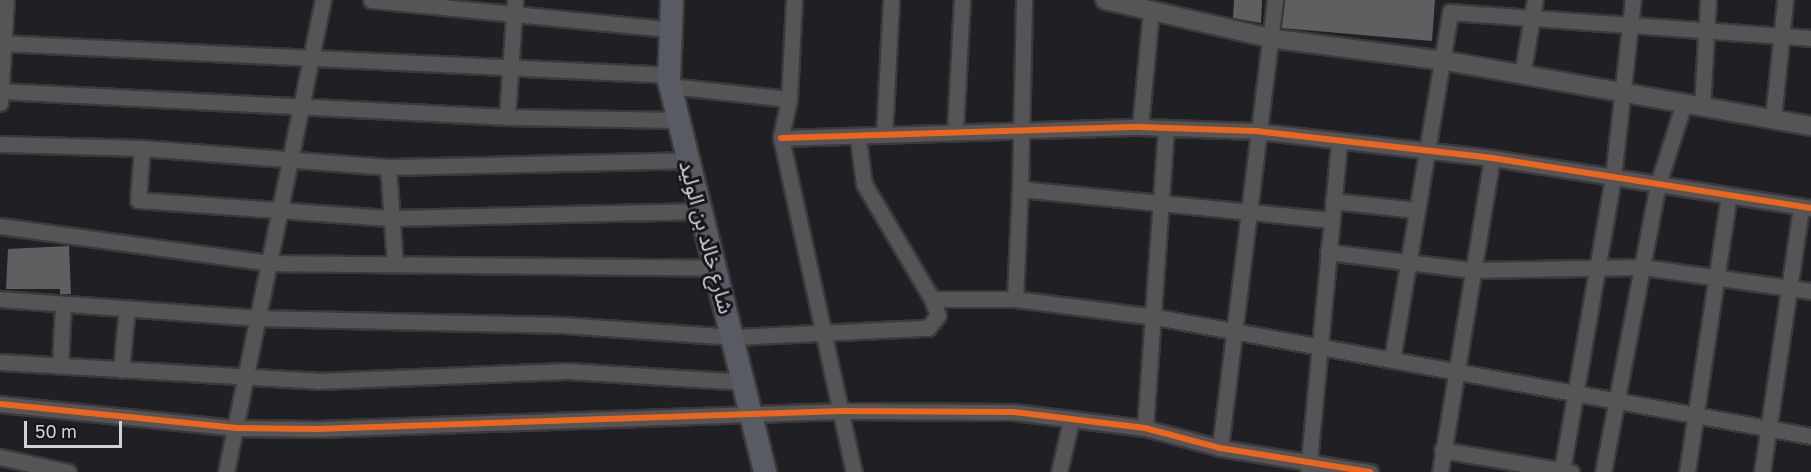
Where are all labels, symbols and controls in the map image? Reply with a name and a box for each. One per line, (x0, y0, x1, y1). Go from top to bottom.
street label: شارع خالد بن الوليد (674, 158, 740, 316)
scale bar (27, 409, 124, 447)
text: 50 m (35, 420, 77, 442)

